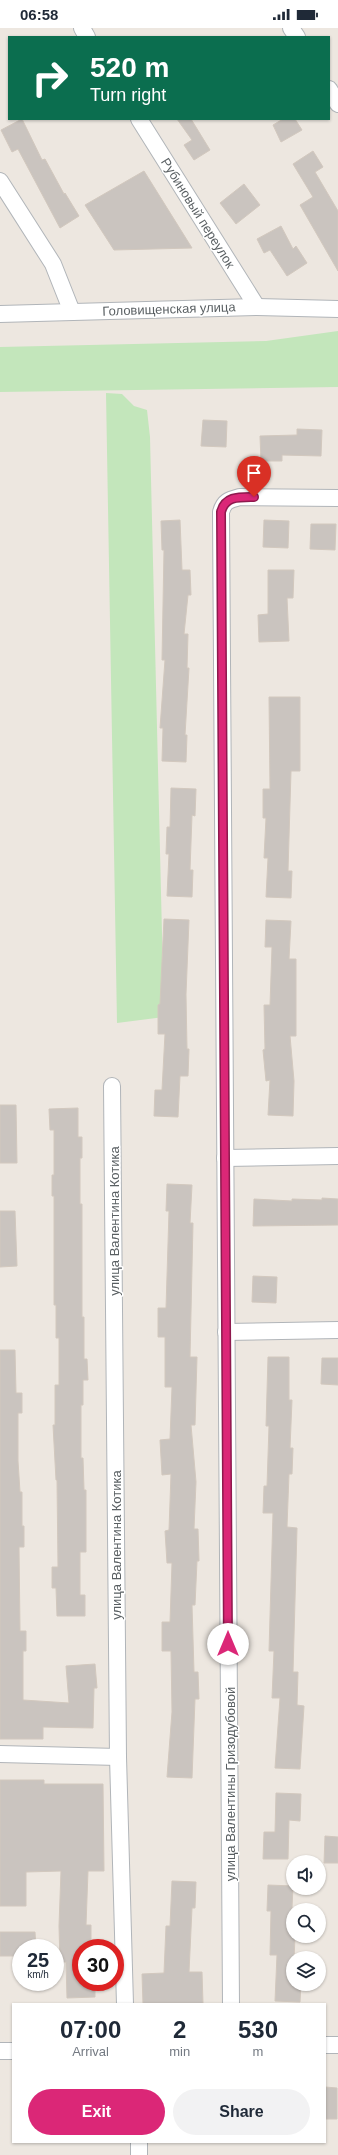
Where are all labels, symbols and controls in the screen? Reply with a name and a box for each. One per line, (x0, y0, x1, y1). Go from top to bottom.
text: 06:58 (20, 6, 58, 23)
icon: right (24, 52, 76, 104)
text: 520 m (90, 52, 169, 83)
text: Turn right (90, 85, 166, 105)
street label: Рубиновый переулок (158, 155, 238, 271)
street label: Головищенская улица (102, 299, 237, 319)
pin (237, 456, 271, 497)
icon: arrive (243, 462, 265, 484)
street label: улица Валентина Котика (107, 1146, 122, 1296)
street label: улица Валентина Котика (109, 1470, 124, 1620)
position arrow (207, 1623, 249, 1665)
street label: улица Валентины Гризодубовой (223, 1687, 238, 1881)
map controls (286, 1855, 326, 1991)
button: sound (286, 1855, 326, 1895)
button: search (286, 1903, 326, 1943)
speed limit sign: 30 (72, 1939, 124, 1991)
text: 25 (27, 1949, 49, 1971)
button: layers (286, 1951, 326, 1991)
text: km/h (27, 1969, 49, 1980)
text: 07:00 (60, 2016, 121, 2043)
text: 2 (173, 2016, 186, 2043)
text: 530 (238, 2016, 278, 2043)
text: Arrival (72, 2044, 109, 2059)
text: min (169, 2044, 190, 2059)
text: m (253, 2044, 263, 2059)
button: Exit (28, 2089, 165, 2135)
button: Share (173, 2089, 310, 2135)

